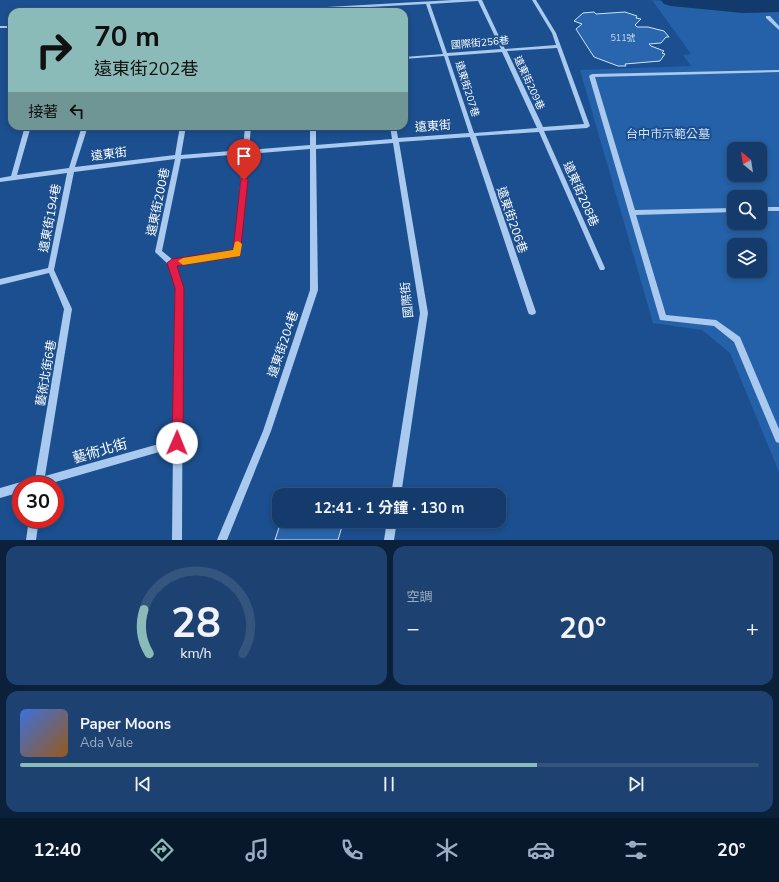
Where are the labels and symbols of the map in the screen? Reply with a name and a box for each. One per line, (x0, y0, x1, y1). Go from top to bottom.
house number: 511號 (610, 32, 636, 44)
street label: 國際街256巷 (451, 33, 509, 53)
street label: 遠東街209巷 (510, 54, 548, 112)
street label: 遠東街207巷 (452, 59, 482, 119)
street label: 遠東街 (414, 117, 452, 135)
park label: 台中市示範公墓 (626, 126, 710, 142)
pin (227, 139, 261, 180)
north arrow (727, 142, 767, 182)
street label: 遠東街 (90, 144, 128, 164)
street label: 遠東街208巷 (560, 159, 602, 229)
street label: 遠東街200巷 (143, 166, 173, 238)
street label: 遠東街194巷 (36, 182, 64, 254)
street label: 遠東街206巷 (493, 184, 531, 256)
street label: 國際街 (397, 281, 417, 319)
street label: 遠東街204巷 (264, 308, 302, 380)
street label: 藝術北街6巷 (32, 339, 60, 407)
position arrow (156, 422, 198, 464)
street label: 藝術北街 (70, 434, 130, 468)
speed limit sign: 30 (12, 476, 64, 528)

